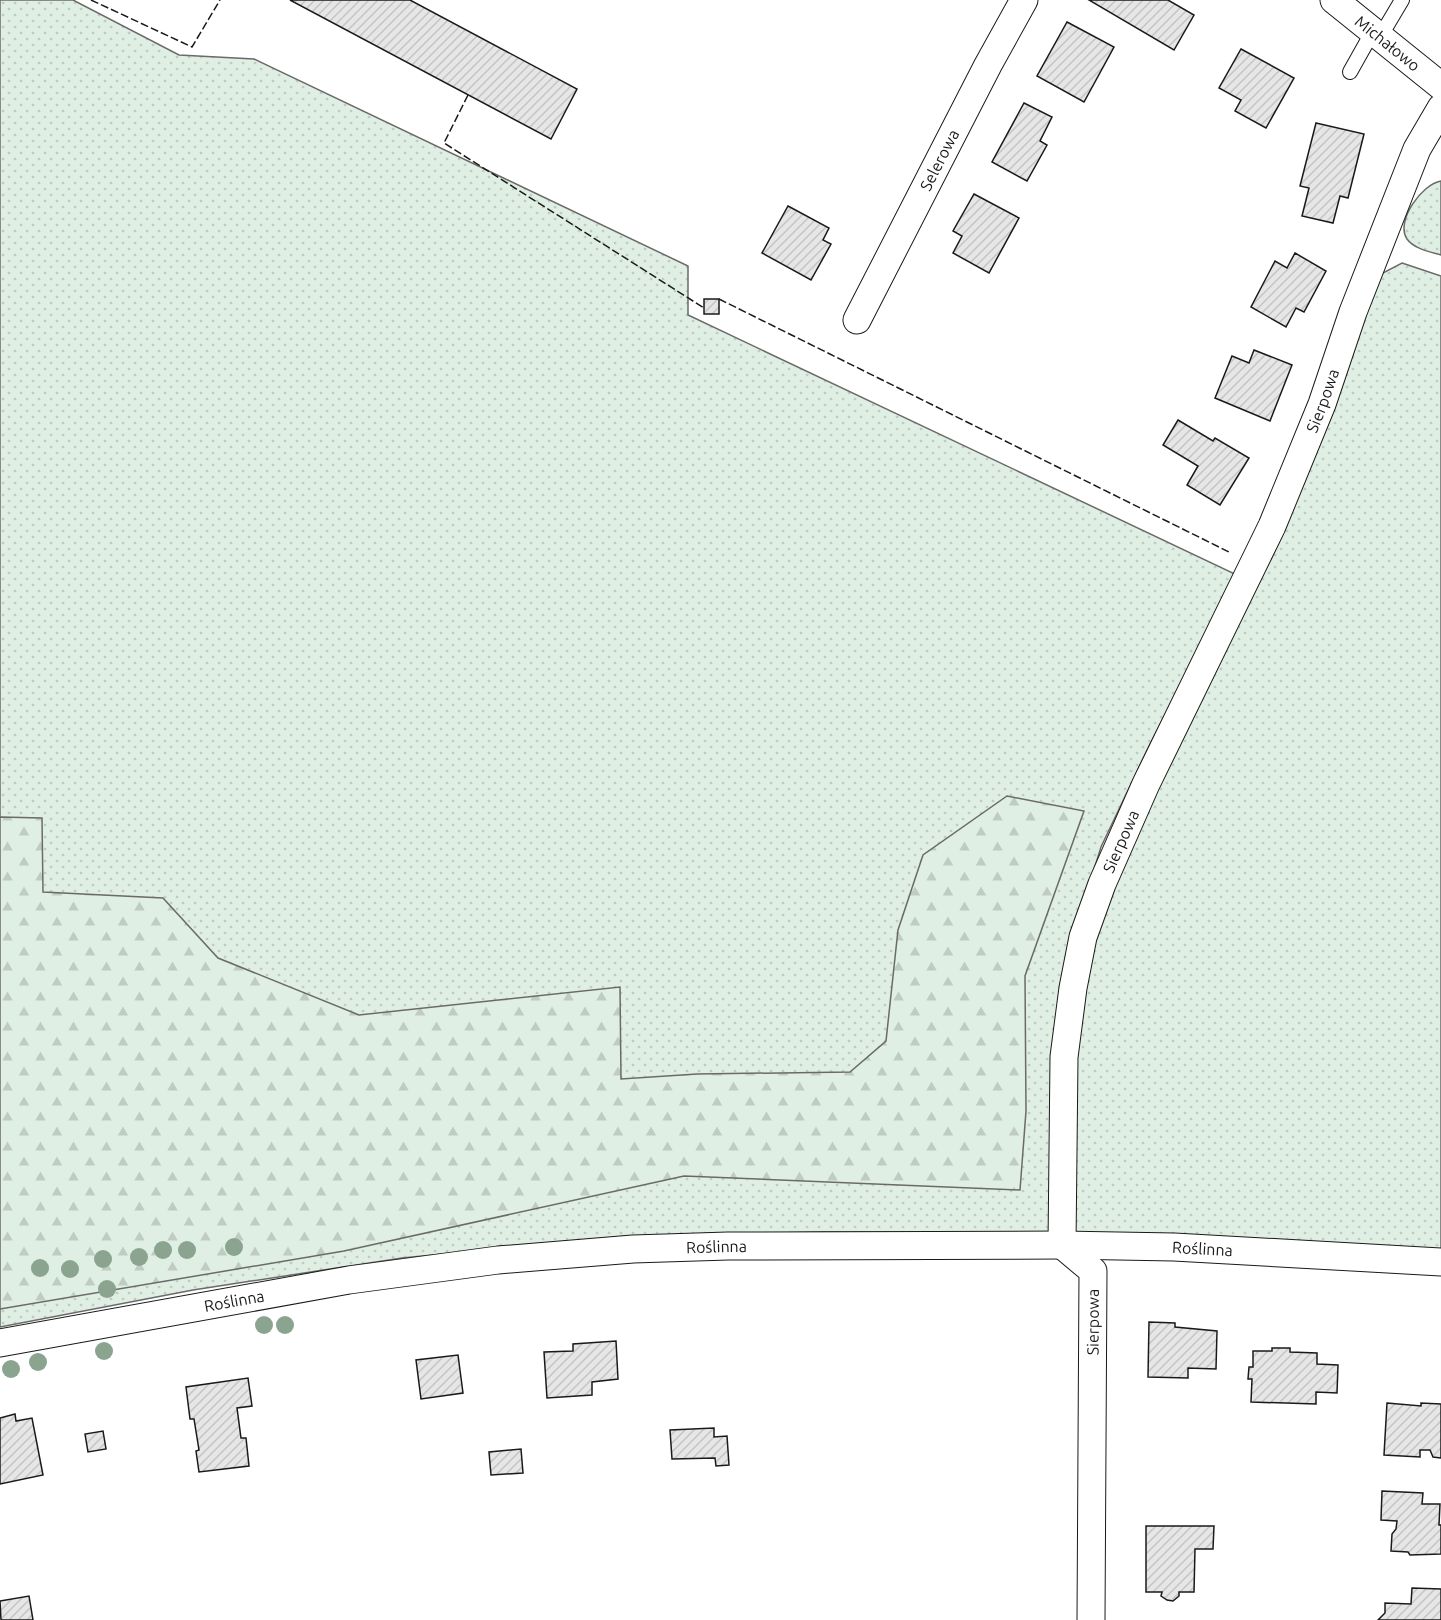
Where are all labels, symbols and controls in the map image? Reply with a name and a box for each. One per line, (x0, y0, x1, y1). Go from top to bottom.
street label: Michałowo (1352, 12, 1424, 75)
street label: Selerowa (916, 126, 962, 194)
street label: Sierpowa (1302, 366, 1342, 435)
street label: Sierpowa (1099, 807, 1142, 875)
street label: Roślinna (686, 1237, 747, 1256)
street label: Roślinna (1172, 1238, 1233, 1259)
street label: Roślinna (203, 1286, 266, 1315)
street label: Sierpowa (1084, 1289, 1102, 1355)

